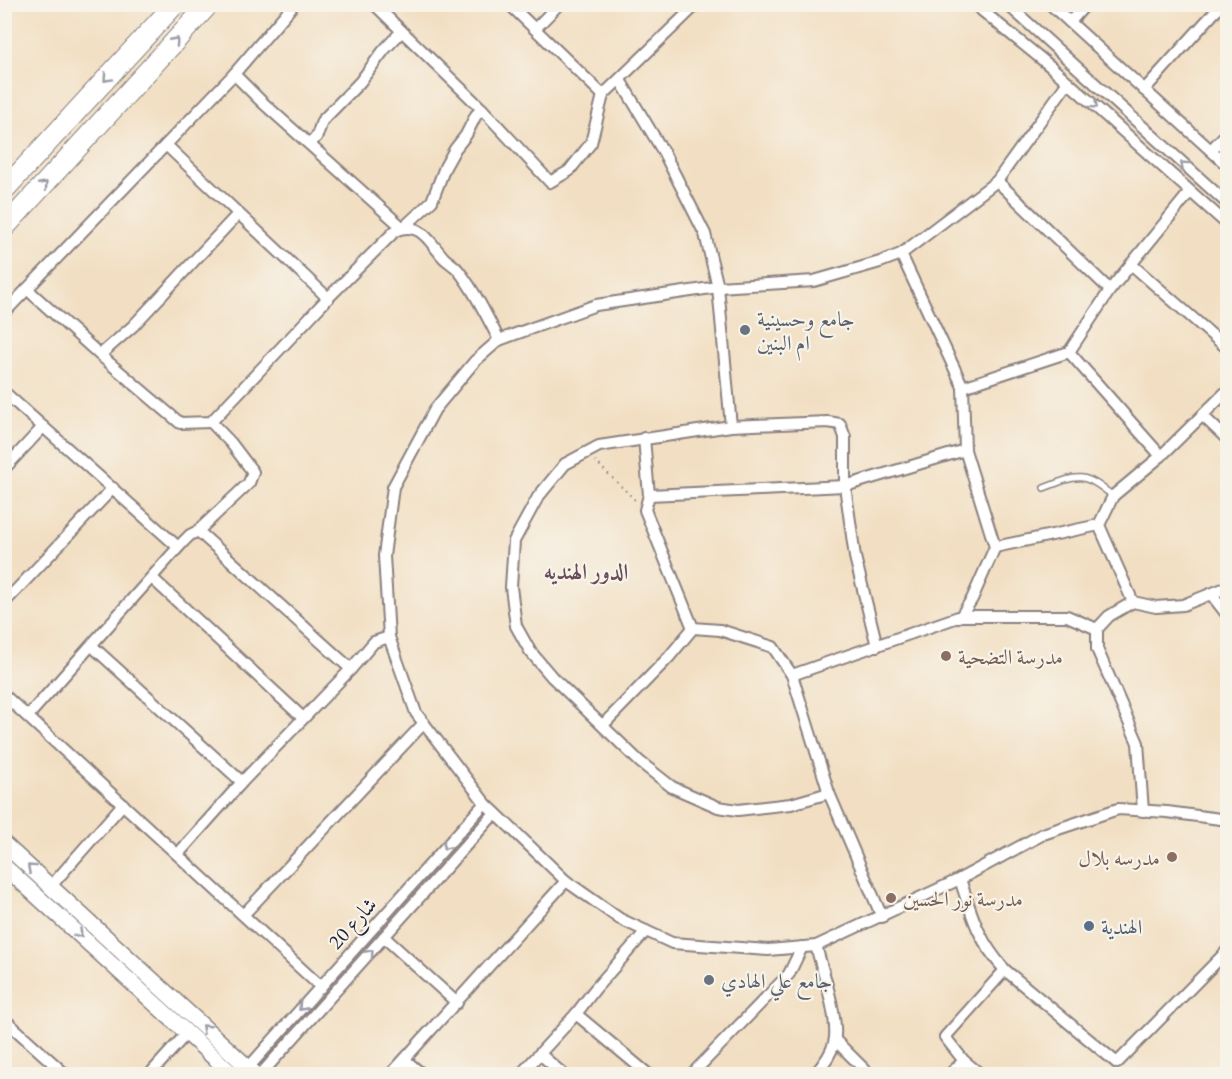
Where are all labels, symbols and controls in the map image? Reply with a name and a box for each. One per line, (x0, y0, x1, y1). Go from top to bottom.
one-way arrow (168, 37, 179, 48)
one-way arrow (103, 72, 114, 82)
one-way arrow (1087, 98, 1098, 109)
one-way arrow (1180, 161, 1191, 172)
one-way arrow (37, 181, 48, 192)
place label: جامع وحسينية ام البنين (757, 305, 855, 361)
marker: جامع وحسينية ام البنين (738, 323, 752, 337)
district label: الدور الهنديه (544, 557, 628, 586)
place label: مدرسة التضحية (958, 643, 1063, 670)
marker: مدرسة التضحية (939, 649, 953, 663)
one-way arrow (442, 840, 453, 850)
place label: مدرسه بلال (1078, 844, 1160, 871)
marker: مدرسه بلال (1165, 850, 1179, 864)
one-way arrow (27, 864, 38, 875)
place label: مدرسة نور الحسين (903, 885, 1023, 912)
street label: شارع 20 (322, 891, 386, 958)
marker: مدرسة نور الحسين (884, 891, 898, 905)
place label: الهندية (1101, 913, 1142, 940)
marker: الهندية (1082, 919, 1096, 933)
one-way arrow (71, 926, 82, 937)
one-way arrow (363, 949, 374, 960)
place label: جامع علي الهادي (721, 967, 832, 1001)
marker: جامع علي الهادي (702, 973, 716, 987)
one-way arrow (298, 1001, 309, 1011)
one-way arrow (201, 1025, 212, 1036)

